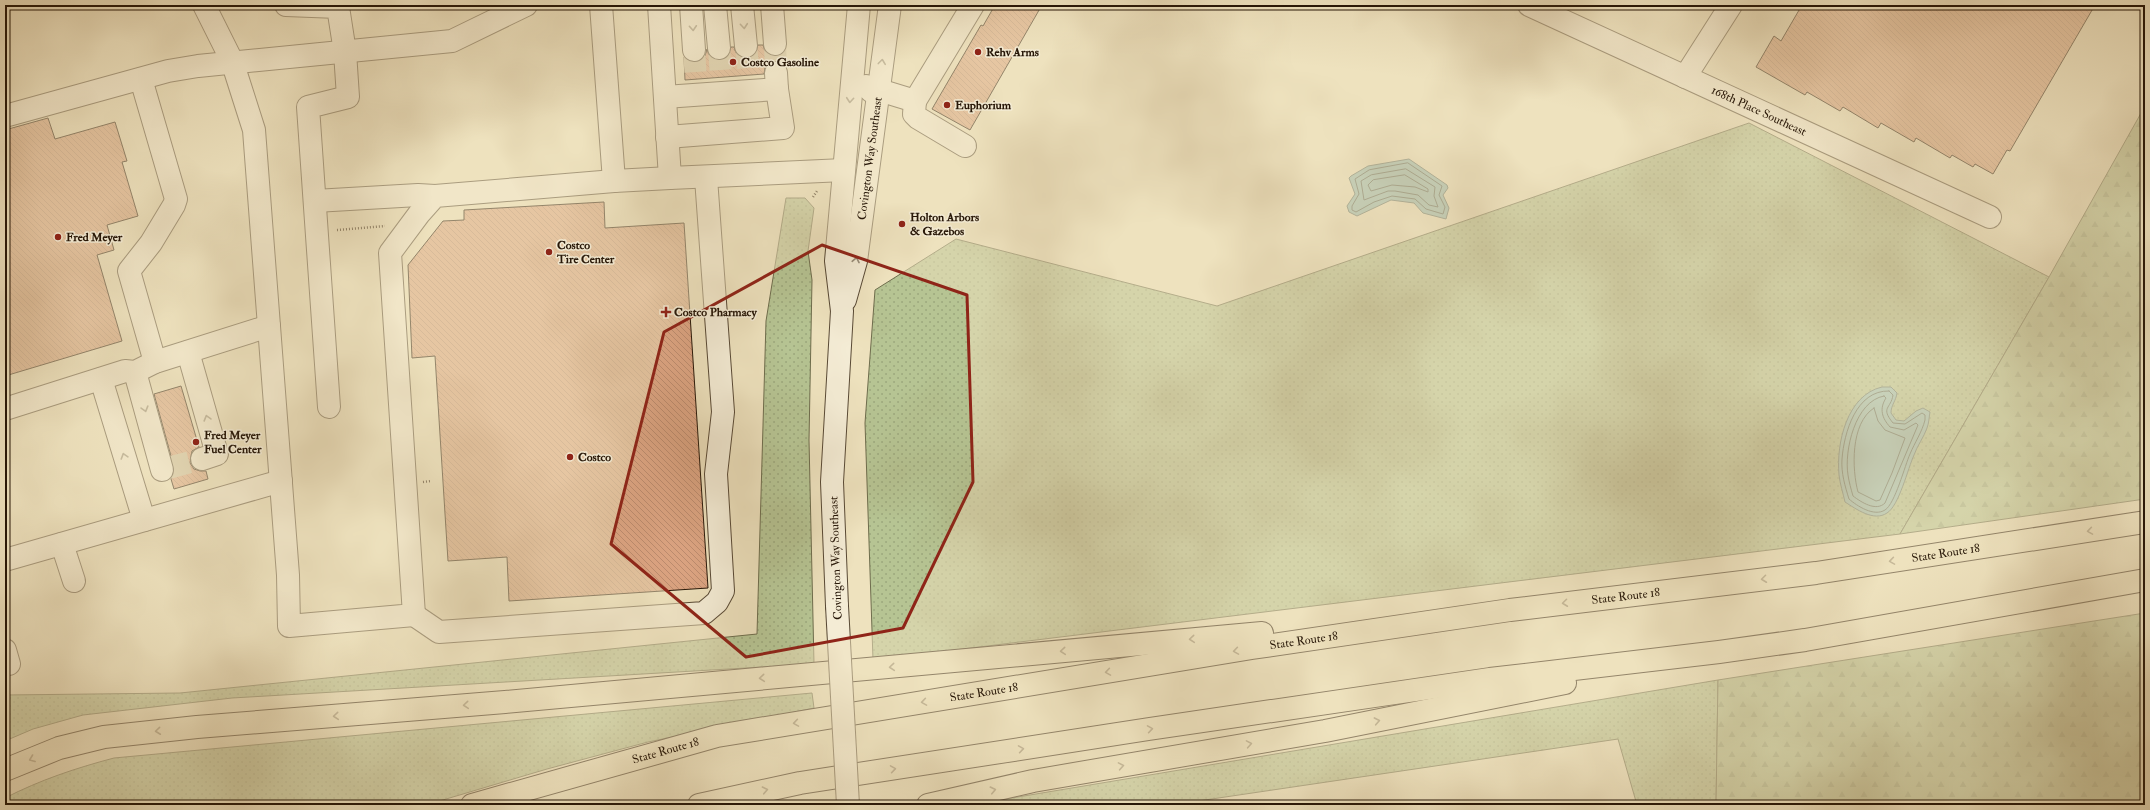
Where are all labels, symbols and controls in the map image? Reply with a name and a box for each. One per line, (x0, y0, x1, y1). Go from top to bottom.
one-way arrow (740, 23, 749, 29)
one-way arrow (688, 25, 697, 31)
place label: Rehv Arms (986, 45, 1039, 60)
marker: Rehv Arms (973, 47, 983, 57)
place label: Costco Gasoline (741, 55, 820, 70)
marker: Costco Gasoline (728, 57, 738, 67)
one-way arrow (878, 59, 887, 65)
street label: 168th Place Southeast (1709, 82, 1809, 139)
street label: Covington Way Southeast (854, 96, 885, 221)
one-way arrow (846, 97, 855, 103)
place label: Euphorium (955, 98, 1012, 113)
marker: Euphorium (942, 100, 952, 110)
place label: Holton Arbors & Gazebos (910, 210, 979, 239)
marker: Holton Arbors & Gazebos (897, 219, 907, 229)
place label: Fred Meyer (66, 230, 123, 245)
marker: Fred Meyer (53, 232, 63, 242)
place label: Costco Tire Center (556, 238, 615, 267)
marker: Costco Tire Center (544, 247, 554, 257)
one-way arrow (852, 257, 860, 263)
place label: Costco Pharmacy (674, 305, 757, 320)
marker: Costco Pharmacy (661, 307, 671, 317)
one-way arrow (141, 406, 149, 412)
one-way arrow (203, 415, 212, 422)
place label: Fred Meyer Fuel Center (204, 428, 262, 457)
marker: Fred Meyer Fuel Center (191, 437, 201, 447)
place label: Costco (578, 450, 611, 465)
marker: Costco (565, 452, 575, 462)
one-way arrow (120, 453, 129, 460)
street label: Covington Way Southeast (826, 496, 846, 620)
one-way arrow (2087, 526, 2093, 535)
street label: State Route 18 (1911, 540, 1981, 566)
one-way arrow (1889, 557, 1895, 565)
one-way arrow (1761, 575, 1767, 584)
street label: State Route 18 (1591, 584, 1661, 608)
one-way arrow (1562, 599, 1568, 608)
street label: State Route 18 (1269, 628, 1339, 653)
one-way arrow (1189, 635, 1195, 644)
one-way arrow (1060, 646, 1066, 655)
one-way arrow (1233, 646, 1239, 655)
one-way arrow (889, 662, 895, 671)
one-way arrow (1105, 667, 1111, 676)
one-way arrow (759, 674, 765, 683)
street label: State Route 18 (949, 679, 1019, 705)
one-way arrow (921, 697, 927, 706)
one-way arrow (463, 700, 469, 709)
one-way arrow (333, 711, 339, 720)
one-way arrow (1374, 717, 1380, 725)
one-way arrow (793, 718, 799, 727)
one-way arrow (1147, 725, 1153, 734)
one-way arrow (155, 726, 161, 735)
street label: State Route 18 (630, 734, 701, 767)
one-way arrow (1246, 740, 1252, 749)
one-way arrow (1018, 745, 1024, 754)
one-way arrow (29, 754, 36, 762)
one-way arrow (1118, 762, 1124, 771)
one-way arrow (890, 765, 896, 774)
one-way arrow (990, 786, 997, 795)
one-way arrow (761, 787, 768, 795)

